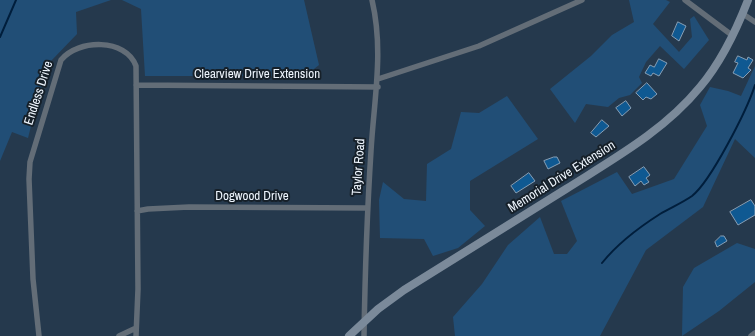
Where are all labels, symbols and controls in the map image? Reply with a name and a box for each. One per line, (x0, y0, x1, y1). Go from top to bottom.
street label: Endless Drive (21, 59, 57, 127)
street label: Clearview Drive Extension (194, 67, 320, 83)
street label: Taylor Road (349, 138, 369, 196)
street label: Memorial Drive Extension (506, 138, 618, 216)
street label: Dogwood Drive (215, 189, 289, 205)

